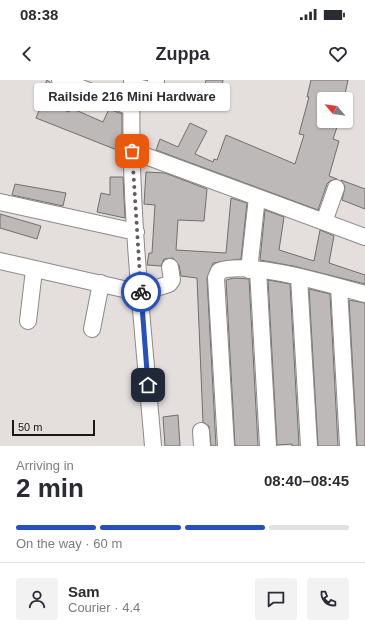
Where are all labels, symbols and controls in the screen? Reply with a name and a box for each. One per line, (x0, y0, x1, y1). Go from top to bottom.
text: 08:38 (20, 6, 58, 23)
icon: back (16, 43, 38, 65)
icon: heart (327, 43, 349, 65)
text: Zuppa (156, 44, 210, 64)
callout: Railside 216 Mini Hardware (34, 83, 230, 111)
text: Railside 216 Mini Hardware (48, 89, 216, 104)
north arrow (317, 92, 353, 128)
map controls (317, 92, 353, 128)
pin (115, 134, 149, 168)
icon: bag (121, 140, 143, 162)
courier (121, 272, 161, 312)
icon: bike (130, 281, 152, 303)
pin (131, 368, 165, 402)
icon: home (137, 374, 159, 396)
scale bar (12, 418, 95, 437)
text: 50 m (18, 421, 42, 433)
text: Arriving in (16, 458, 74, 473)
text: 08:40–08:45 (264, 472, 349, 489)
text: 2 min (16, 473, 84, 503)
text: On the way · 60 m (16, 536, 122, 551)
button: person (16, 578, 58, 620)
button: chat (255, 578, 297, 620)
button: phone (307, 578, 349, 620)
text: Sam (68, 583, 100, 600)
text: Courier · 4.4 (68, 600, 140, 615)

